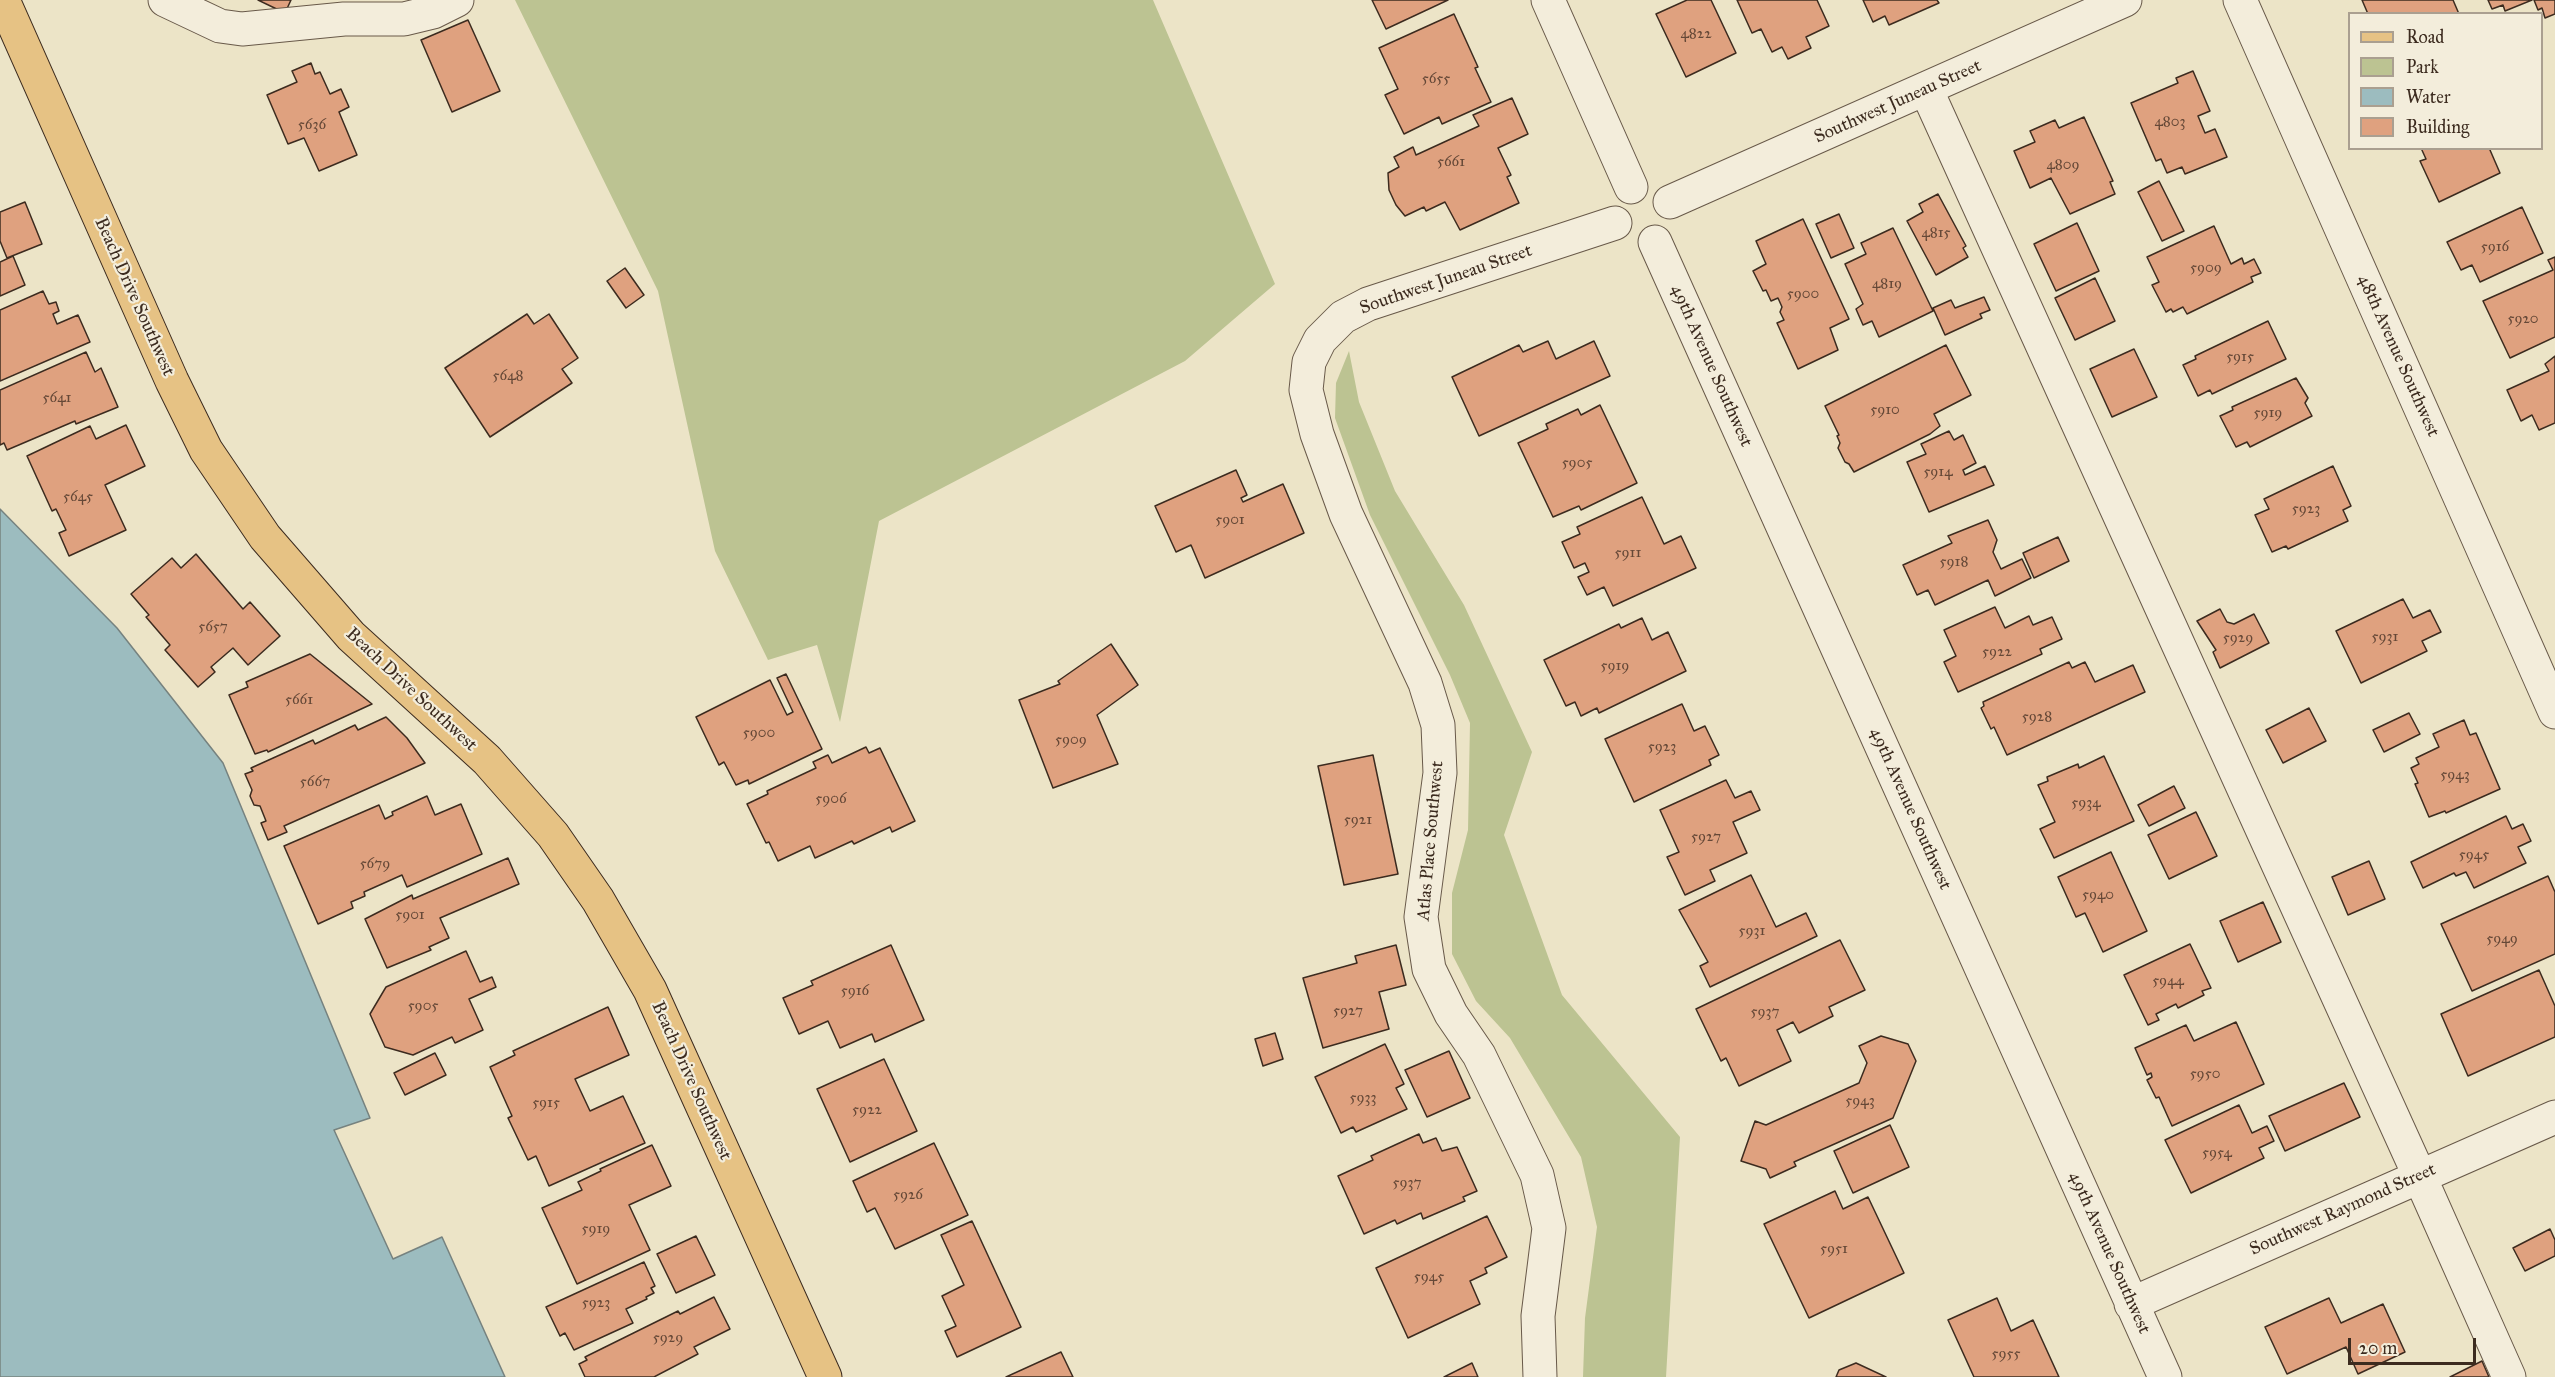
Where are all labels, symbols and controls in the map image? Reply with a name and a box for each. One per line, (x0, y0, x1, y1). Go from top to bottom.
legend (2348, 12, 2543, 150)
house number: 4822 (1680, 25, 1712, 43)
text: Road (2406, 26, 2444, 48)
street label: Southwest Juneau Street (1811, 55, 1985, 149)
text: Park (2406, 56, 2439, 78)
house number: 5655 (1422, 70, 1450, 88)
text: Water (2406, 86, 2450, 108)
house number: 4803 (2154, 113, 2186, 131)
house number: 5636 (298, 116, 326, 134)
text: Building (2406, 116, 2469, 138)
house number: 5661 (1437, 153, 1465, 171)
house number: 4809 (2046, 156, 2080, 174)
street label: Beach Drive Southwest (89, 214, 179, 380)
house number: 4815 (1921, 224, 1951, 242)
house number: 5916 (2481, 238, 2509, 256)
street label: Southwest Juneau Street (1357, 240, 1535, 320)
house number: 5909 (2190, 259, 2222, 277)
street label: 48th Avenue Southwest (2353, 272, 2443, 440)
house number: 4819 (1872, 275, 1902, 293)
street label: 49th Avenue Southwest (1665, 282, 1757, 450)
house number: 5900 (1787, 285, 1819, 303)
house number: 5920 (2507, 310, 2539, 328)
house number: 5915 (2226, 348, 2254, 366)
house number: 5648 (493, 367, 523, 385)
house number: 5641 (43, 389, 71, 407)
house number: 5910 (1870, 401, 1900, 419)
house number: 5919 (2254, 404, 2282, 422)
house number: 5905 (1562, 454, 1592, 472)
house number: 5914 (1923, 463, 1953, 481)
house number: 5645 (63, 488, 93, 506)
house number: 5923 (2292, 500, 2320, 518)
house number: 5901 (1215, 511, 1245, 529)
house number: 5911 (1615, 544, 1641, 562)
house number: 5918 (1940, 553, 1968, 571)
house number: 5657 (198, 618, 228, 636)
street label: Beach Drive Southwest (341, 624, 481, 756)
house number: 5931 (2372, 628, 2398, 646)
house number: 5929 (2223, 629, 2253, 647)
house number: 5922 (1982, 643, 2012, 661)
house number: 5919 (1601, 657, 1629, 675)
house number: 5661 (285, 691, 313, 709)
house number: 5928 (2022, 708, 2052, 726)
house number: 5900 (743, 724, 775, 742)
street label: 49th Avenue Southwest (1864, 725, 1956, 893)
house number: 5909 (1055, 731, 1087, 749)
house number: 5923 (1648, 738, 1676, 756)
street label: Atlas Place Southwest (1413, 760, 1449, 922)
house number: 5943 (2440, 766, 2470, 784)
house number: 5667 (300, 773, 330, 791)
house number: 5906 (815, 790, 847, 808)
house number: 5934 (2071, 794, 2101, 812)
house number: 5921 (1344, 811, 1372, 829)
house number: 5927 (1691, 828, 1721, 846)
house number: 5945 (2459, 846, 2489, 864)
house number: 5679 (360, 855, 390, 873)
house number: 5940 (2082, 886, 2114, 904)
house number: 5901 (395, 906, 425, 924)
house number: 5931 (1739, 922, 1765, 940)
house number: 5949 (2486, 930, 2518, 948)
house number: 5944 (2152, 972, 2184, 990)
house number: 5916 (841, 982, 869, 1000)
house number: 5905 (408, 997, 438, 1015)
street label: Beach Drive Southwest (646, 998, 736, 1164)
house number: 5927 (1333, 1002, 1363, 1020)
house number: 5937 (1750, 1003, 1780, 1021)
house number: 5950 (2190, 1065, 2220, 1083)
house number: 5933 (1349, 1089, 1377, 1107)
house number: 5943 (1845, 1092, 1875, 1110)
house number: 5915 (532, 1094, 560, 1112)
house number: 5922 (852, 1101, 882, 1119)
house number: 5954 (2202, 1144, 2232, 1162)
street label: Southwest Raymond Street (2247, 1159, 2439, 1261)
street label: 49th Avenue Southwest (2063, 1169, 2155, 1337)
house number: 5937 (1392, 1174, 1422, 1192)
house number: 5926 (893, 1186, 923, 1204)
house number: 5919 (582, 1220, 610, 1238)
house number: 5951 (1820, 1240, 1848, 1258)
house number: 5945 (1414, 1268, 1444, 1286)
house number: 5923 (582, 1294, 610, 1312)
scale bar (2351, 1326, 2478, 1364)
house number: 5929 (653, 1329, 683, 1347)
text: 20 m (2359, 1337, 2397, 1359)
house number: 5955 (1992, 1345, 2020, 1363)

